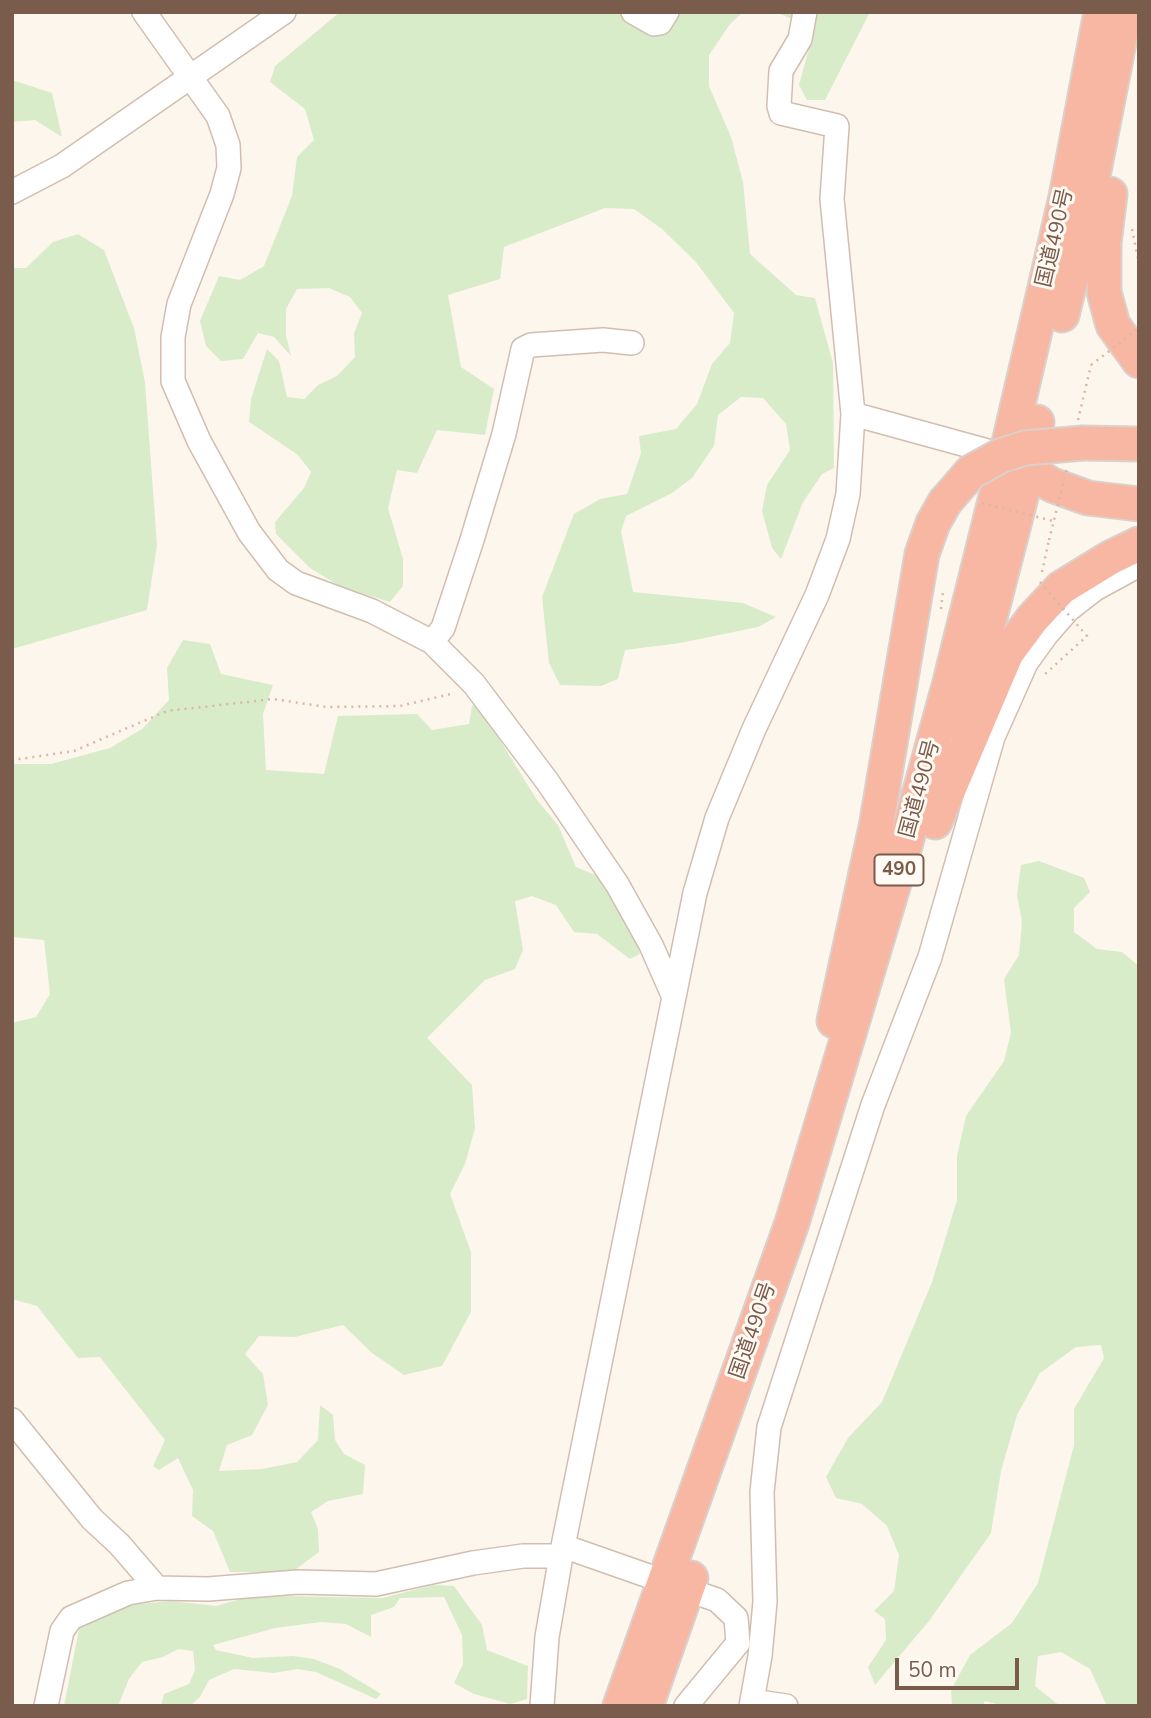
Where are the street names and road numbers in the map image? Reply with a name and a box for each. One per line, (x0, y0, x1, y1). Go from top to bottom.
street label: 国道490号 (1032, 186, 1080, 290)
street label: 国道490号 (896, 737, 946, 841)
road number: 490 (874, 855, 923, 886)
street label: 国道490号 (726, 1279, 782, 1383)

